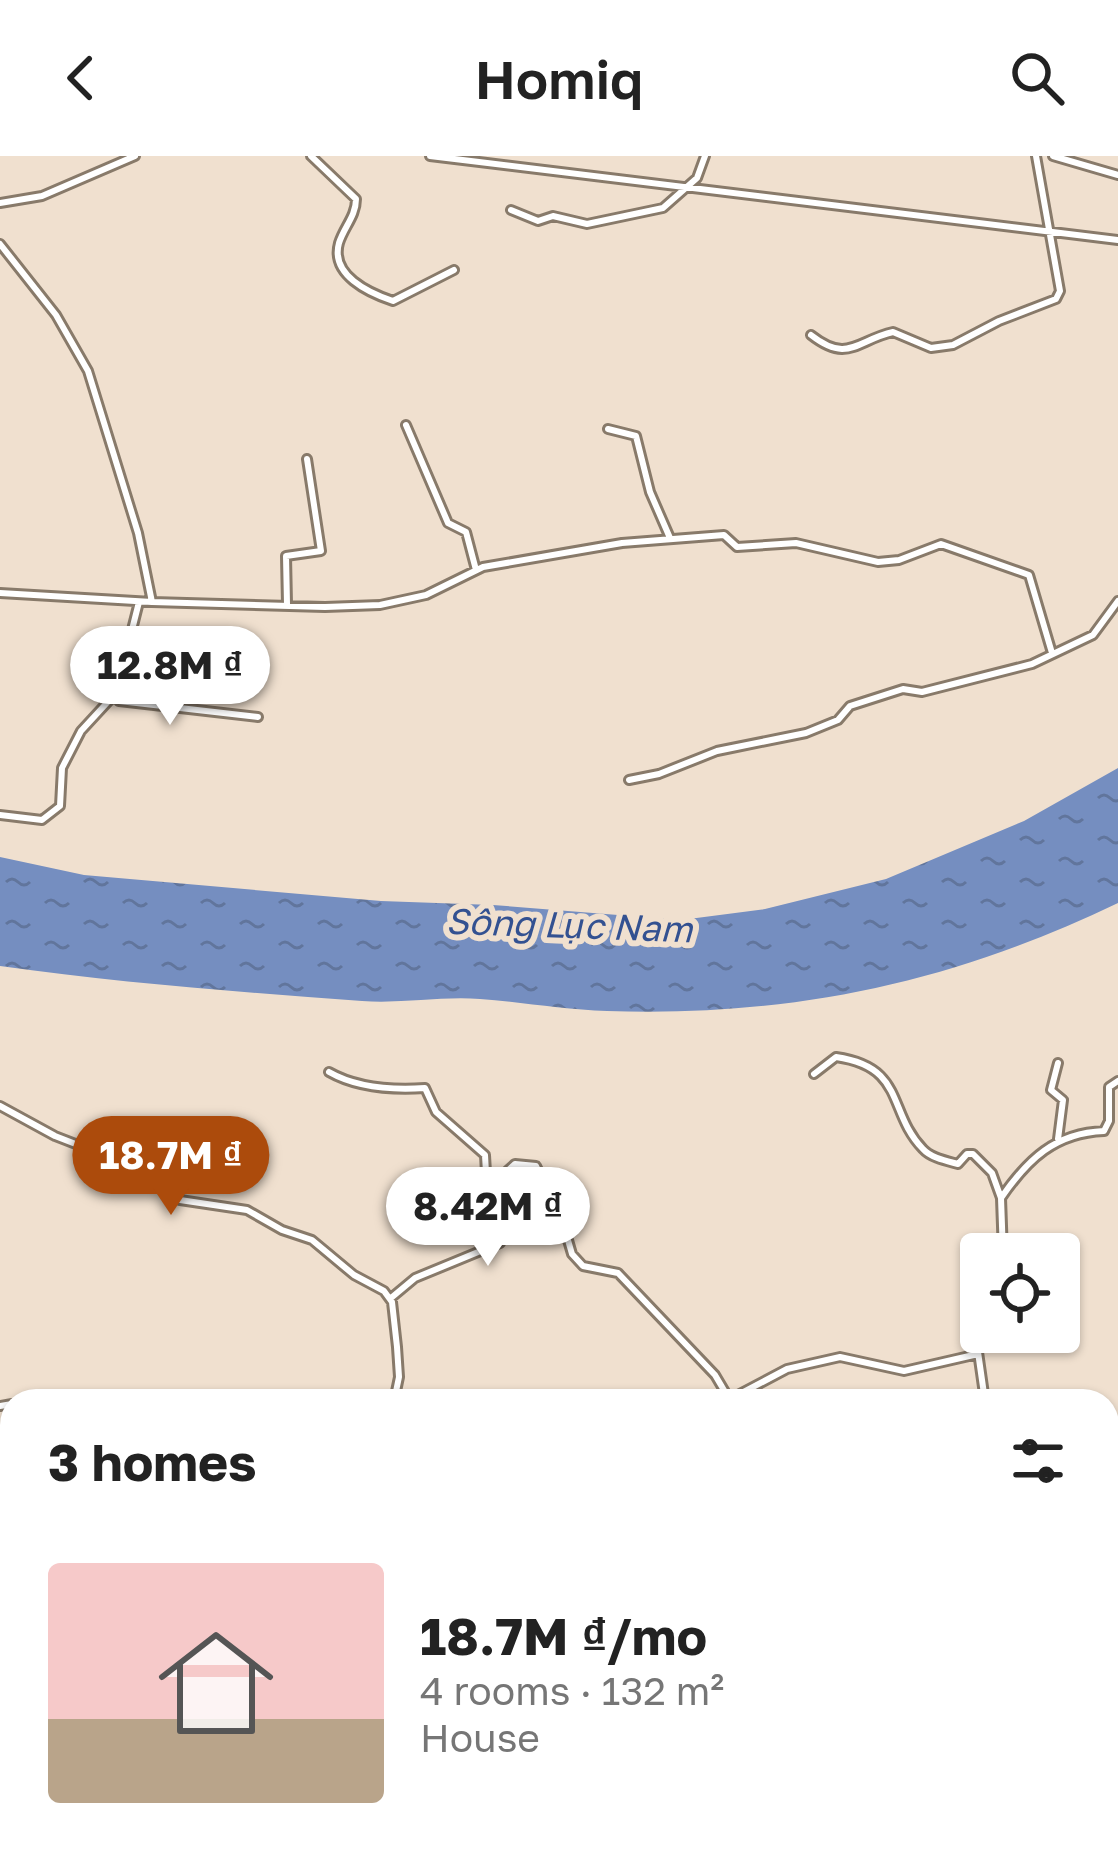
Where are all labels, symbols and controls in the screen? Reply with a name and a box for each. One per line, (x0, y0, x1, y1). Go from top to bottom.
icon: back (48, 45, 114, 111)
icon: search (1004, 45, 1070, 111)
text: Homiq (475, 46, 643, 111)
pin: 12.8M ₫ (59, 626, 281, 728)
text: 12.8M ₫ (97, 641, 243, 688)
water label: Sông Lục Nam (445, 899, 695, 950)
pin: 18.7M ₫ (60, 1116, 282, 1218)
text: 18.7M ₫ (99, 1131, 243, 1178)
pin: 8.42M ₫ (377, 1167, 599, 1269)
text: 8.42M ₫ (413, 1182, 563, 1229)
map controls (960, 1233, 1080, 1353)
button: locate (960, 1233, 1080, 1353)
icon: filters (1005, 1428, 1071, 1494)
text: 3 homes (48, 1431, 257, 1492)
text: 18.7M ₫/mo (420, 1605, 707, 1666)
icon: home (144, 1611, 288, 1755)
text: 4 rooms · 132 m² (420, 1667, 724, 1714)
text: House (420, 1714, 540, 1761)

